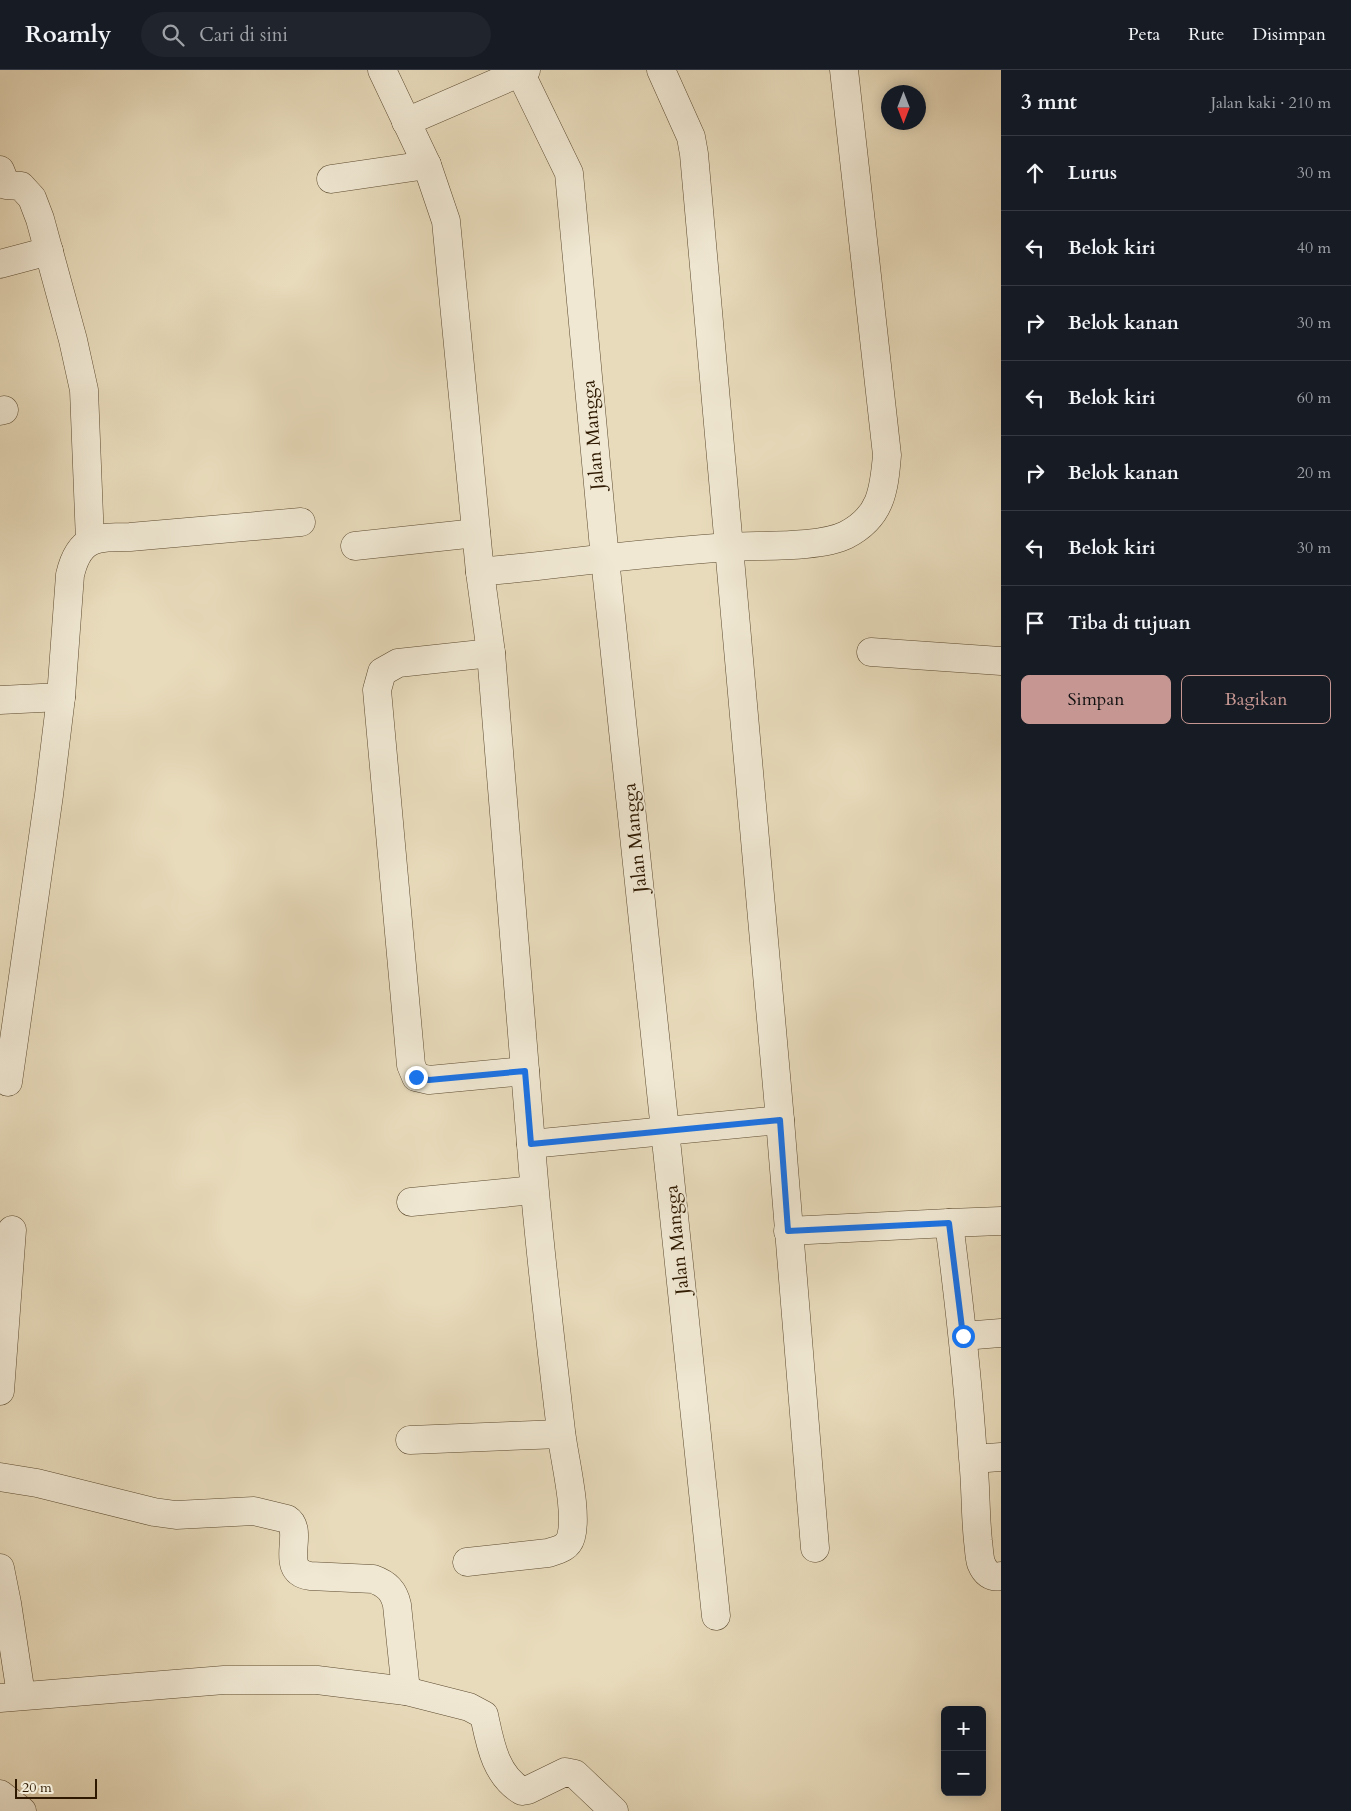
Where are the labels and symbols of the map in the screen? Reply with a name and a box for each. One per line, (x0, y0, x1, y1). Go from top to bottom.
north arrow (881, 85, 926, 130)
street label: Jalan Mangga (575, 379, 611, 494)
street label: Jalan Mangga (616, 782, 654, 897)
route end (405, 1066, 428, 1089)
street label: Jalan Mangga (658, 1184, 696, 1299)
route start (952, 1325, 975, 1348)
scale bar (15, 1776, 98, 1799)

